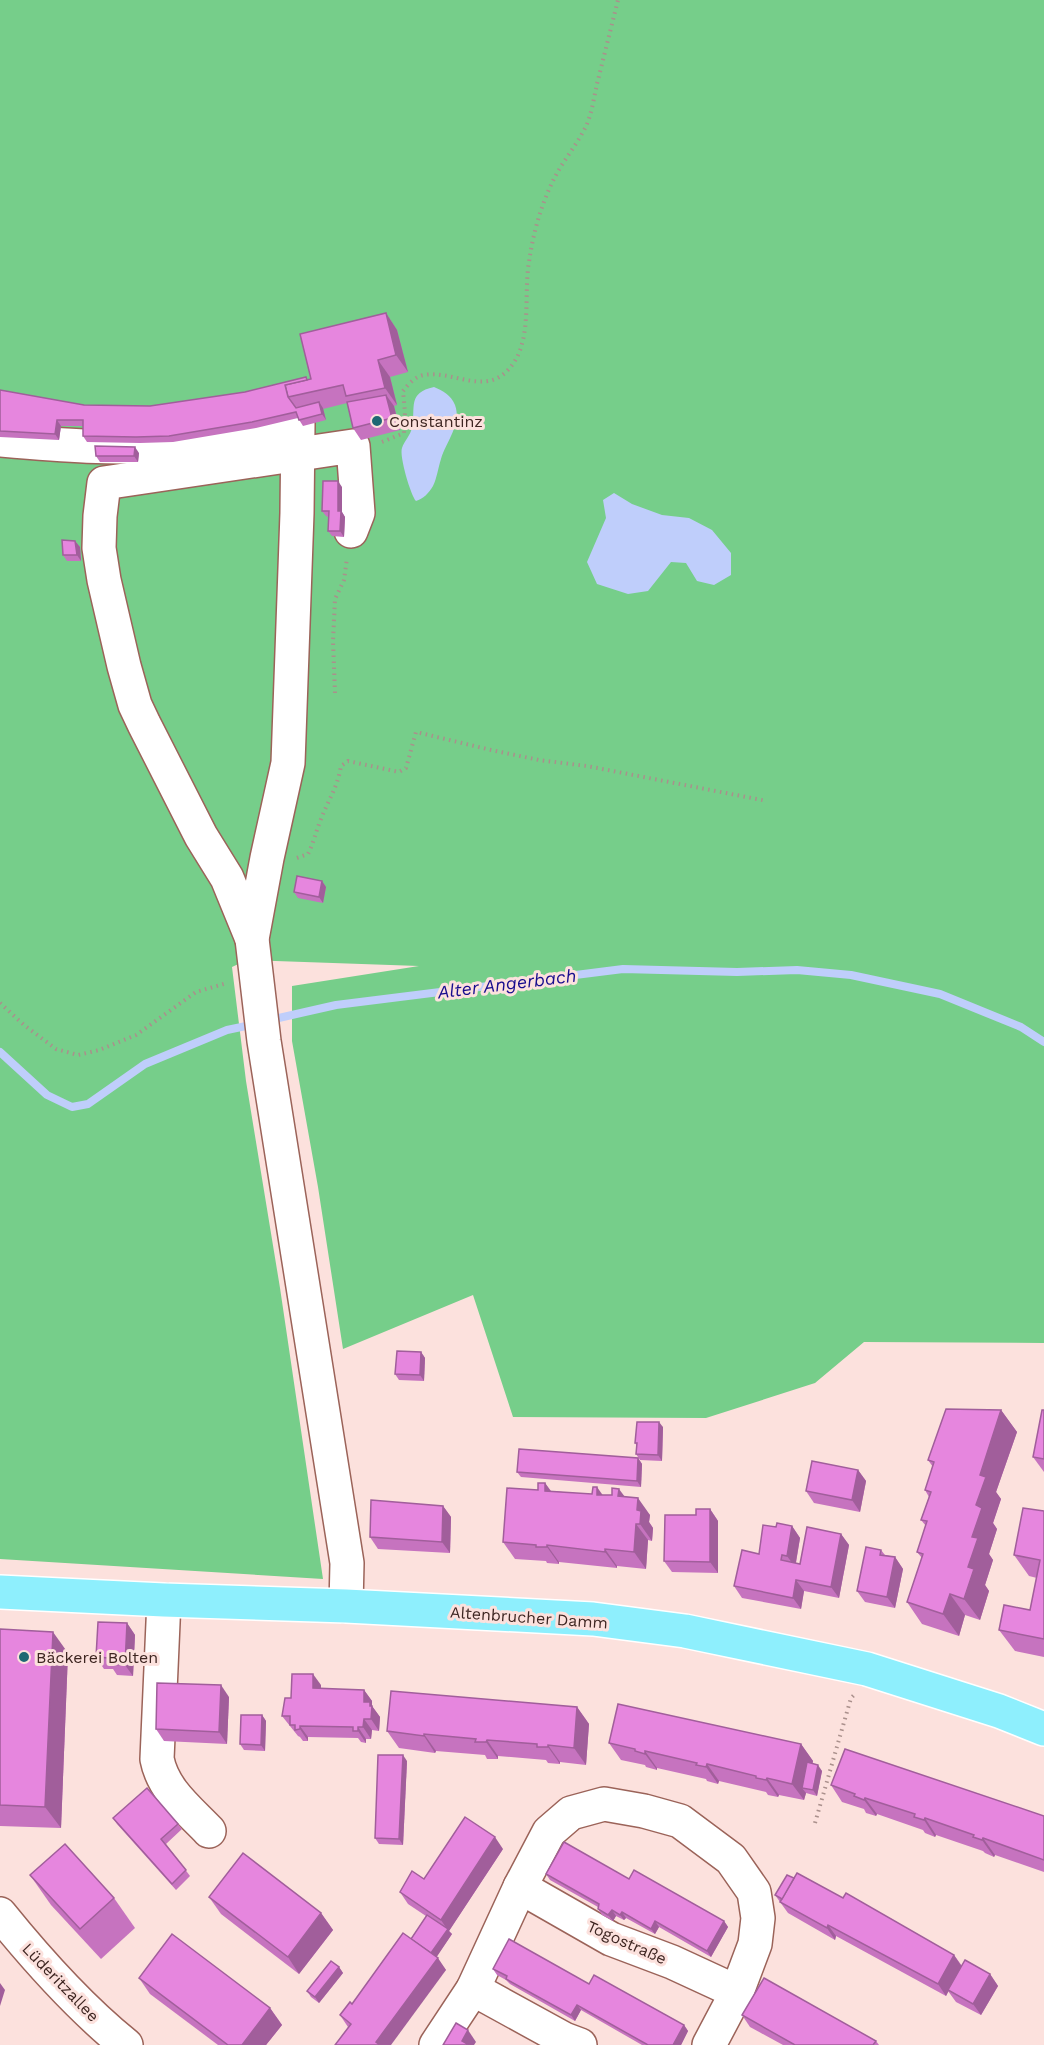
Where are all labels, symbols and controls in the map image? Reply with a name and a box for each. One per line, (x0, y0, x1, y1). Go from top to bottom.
place label: Constantinz (389, 412, 483, 431)
marker: Constantinz (370, 414, 384, 428)
water label: Alter Angerbach (435, 965, 577, 1003)
street label: Altenbrucher Damm (449, 1603, 609, 1632)
place label: Bäckerei Bolten (36, 1648, 158, 1667)
marker: Bäckerei Bolten (17, 1650, 31, 1664)
street label: Togostraße (584, 1916, 670, 1968)
street label: Lüderitzallee (18, 1939, 103, 2026)

